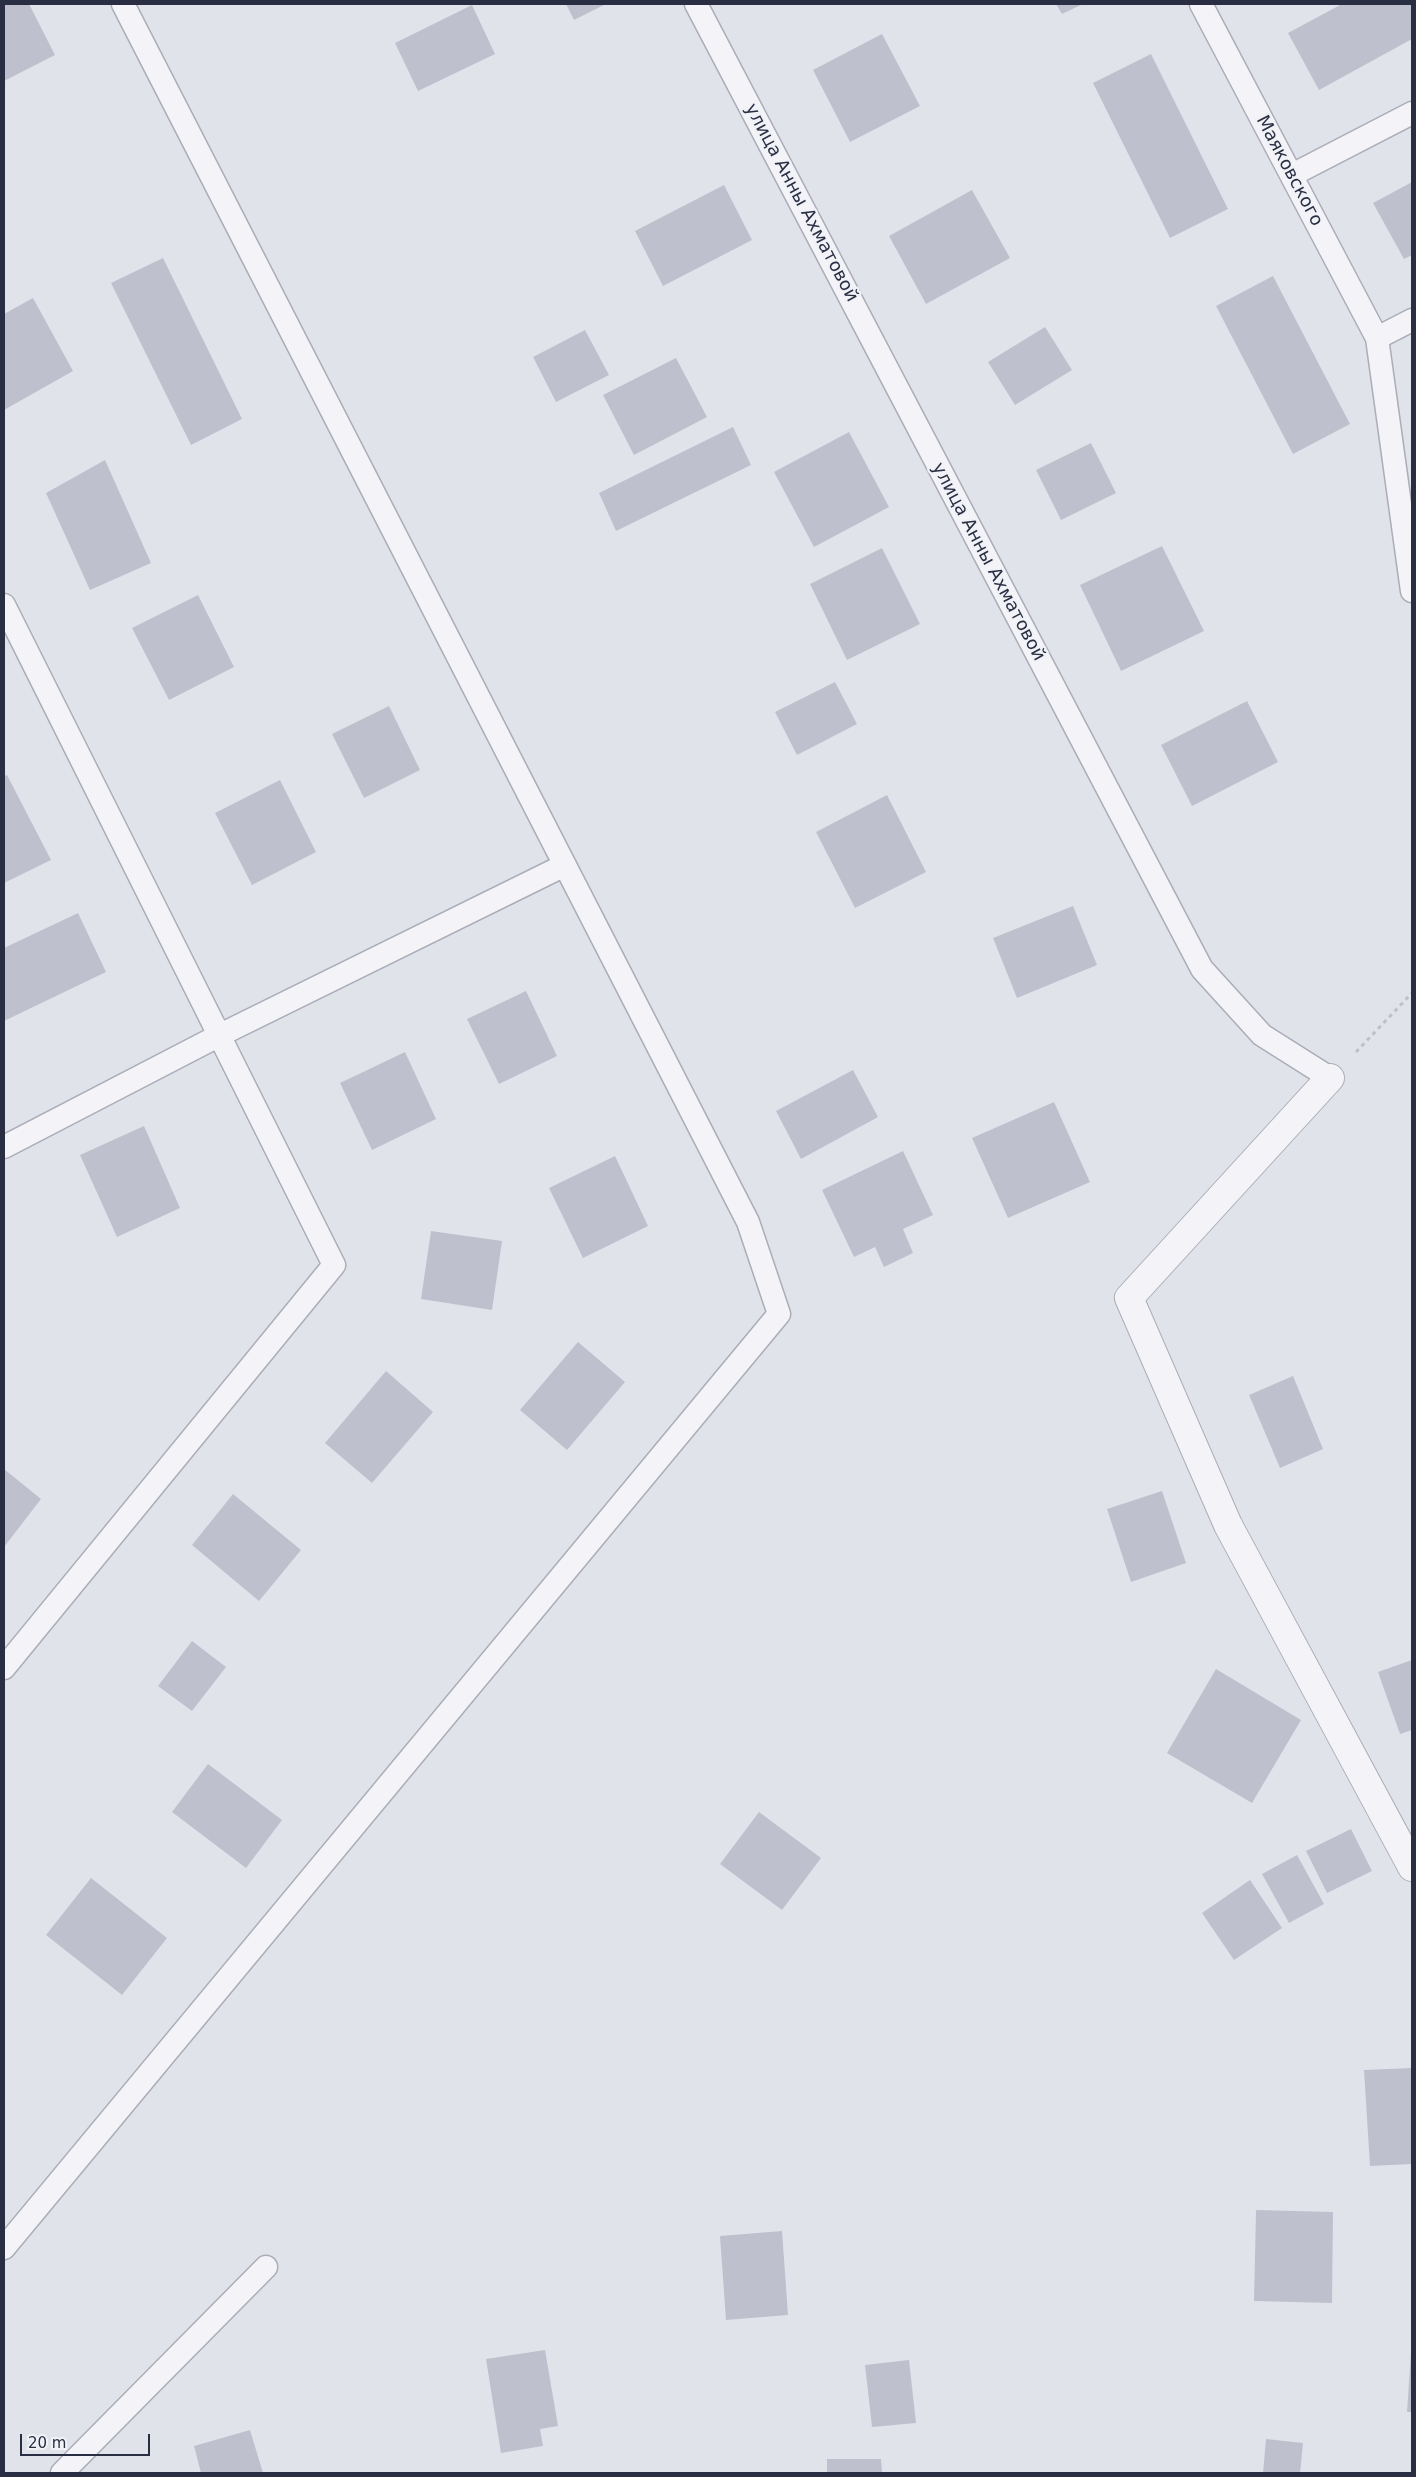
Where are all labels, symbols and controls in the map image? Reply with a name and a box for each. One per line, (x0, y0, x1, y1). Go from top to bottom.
street label: улица Анны Ахматовой (740, 100, 862, 306)
street label: Маяковского (1251, 112, 1327, 230)
street label: улица Анны Ахматовой (927, 459, 1049, 665)
scale bar (22, 2424, 152, 2456)
text: 20 m (28, 2434, 66, 2452)

